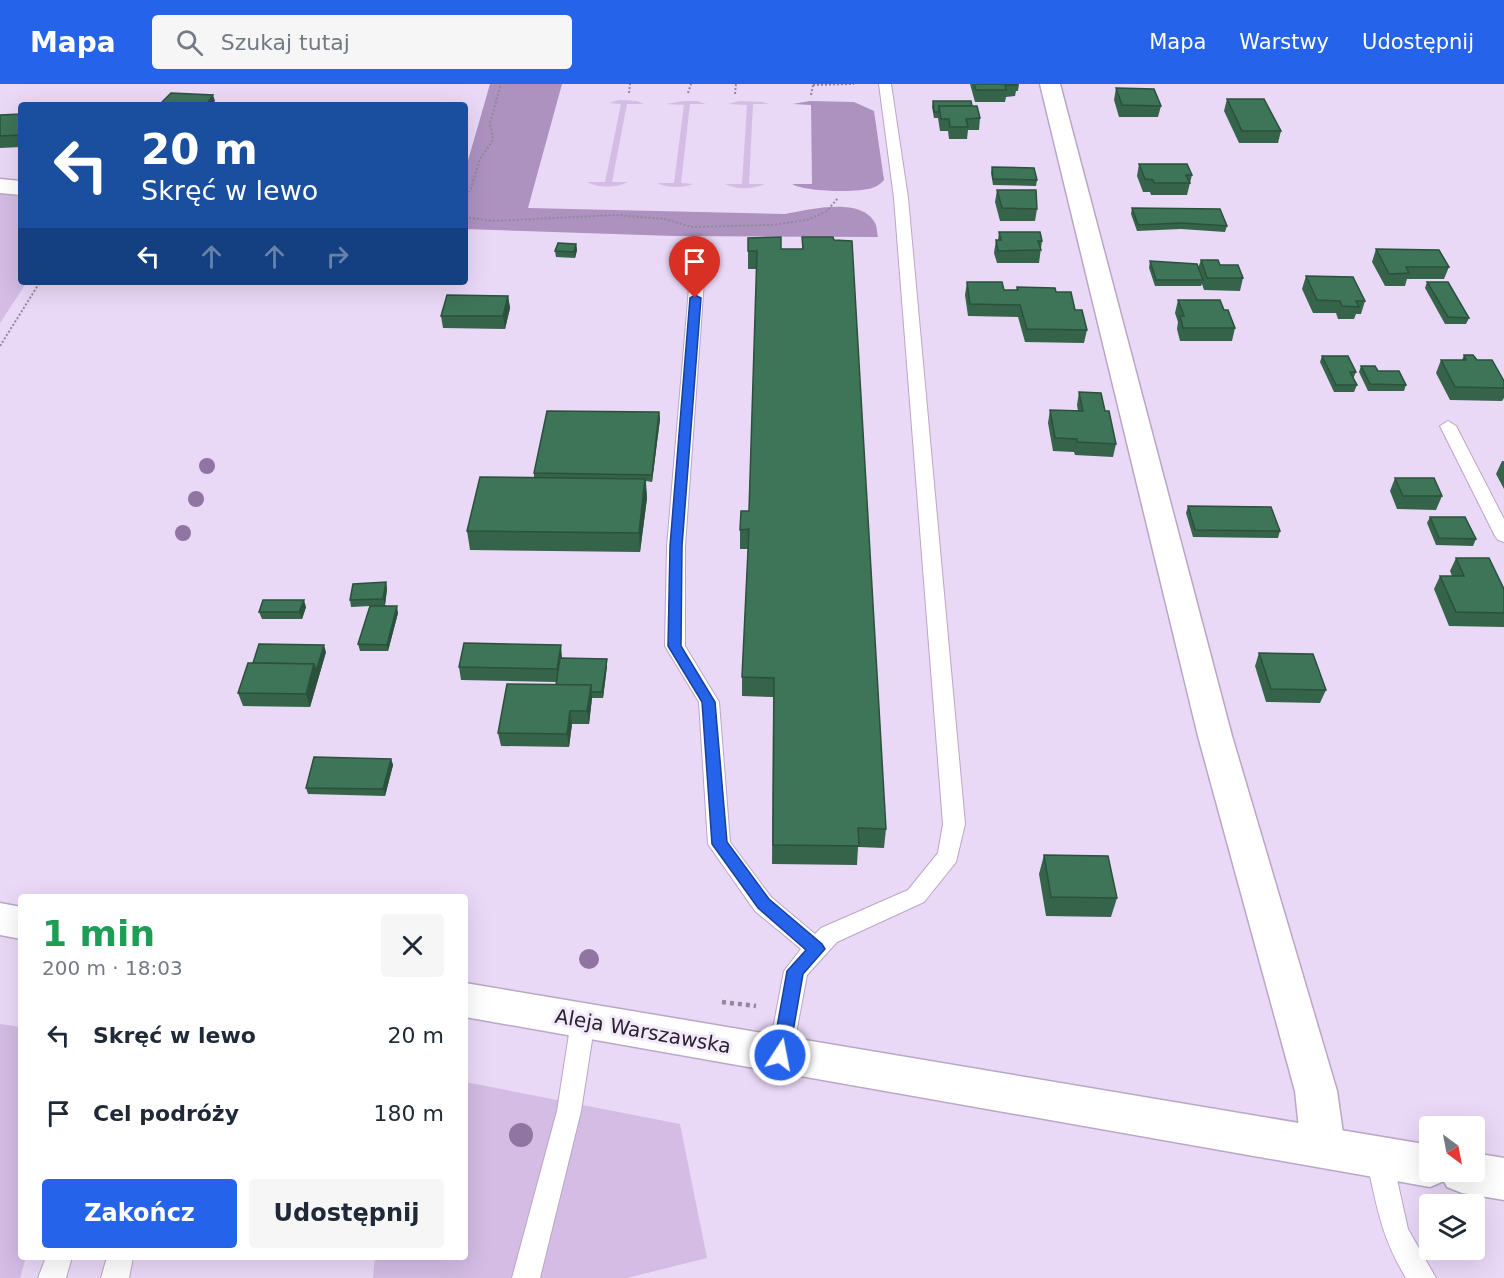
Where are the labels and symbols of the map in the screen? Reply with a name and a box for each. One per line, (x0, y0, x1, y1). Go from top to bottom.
pin (669, 236, 720, 298)
street label: Aleja Warszawska (553, 1004, 733, 1058)
position arrow (748, 1023, 812, 1087)
north arrow (1419, 1116, 1485, 1182)

